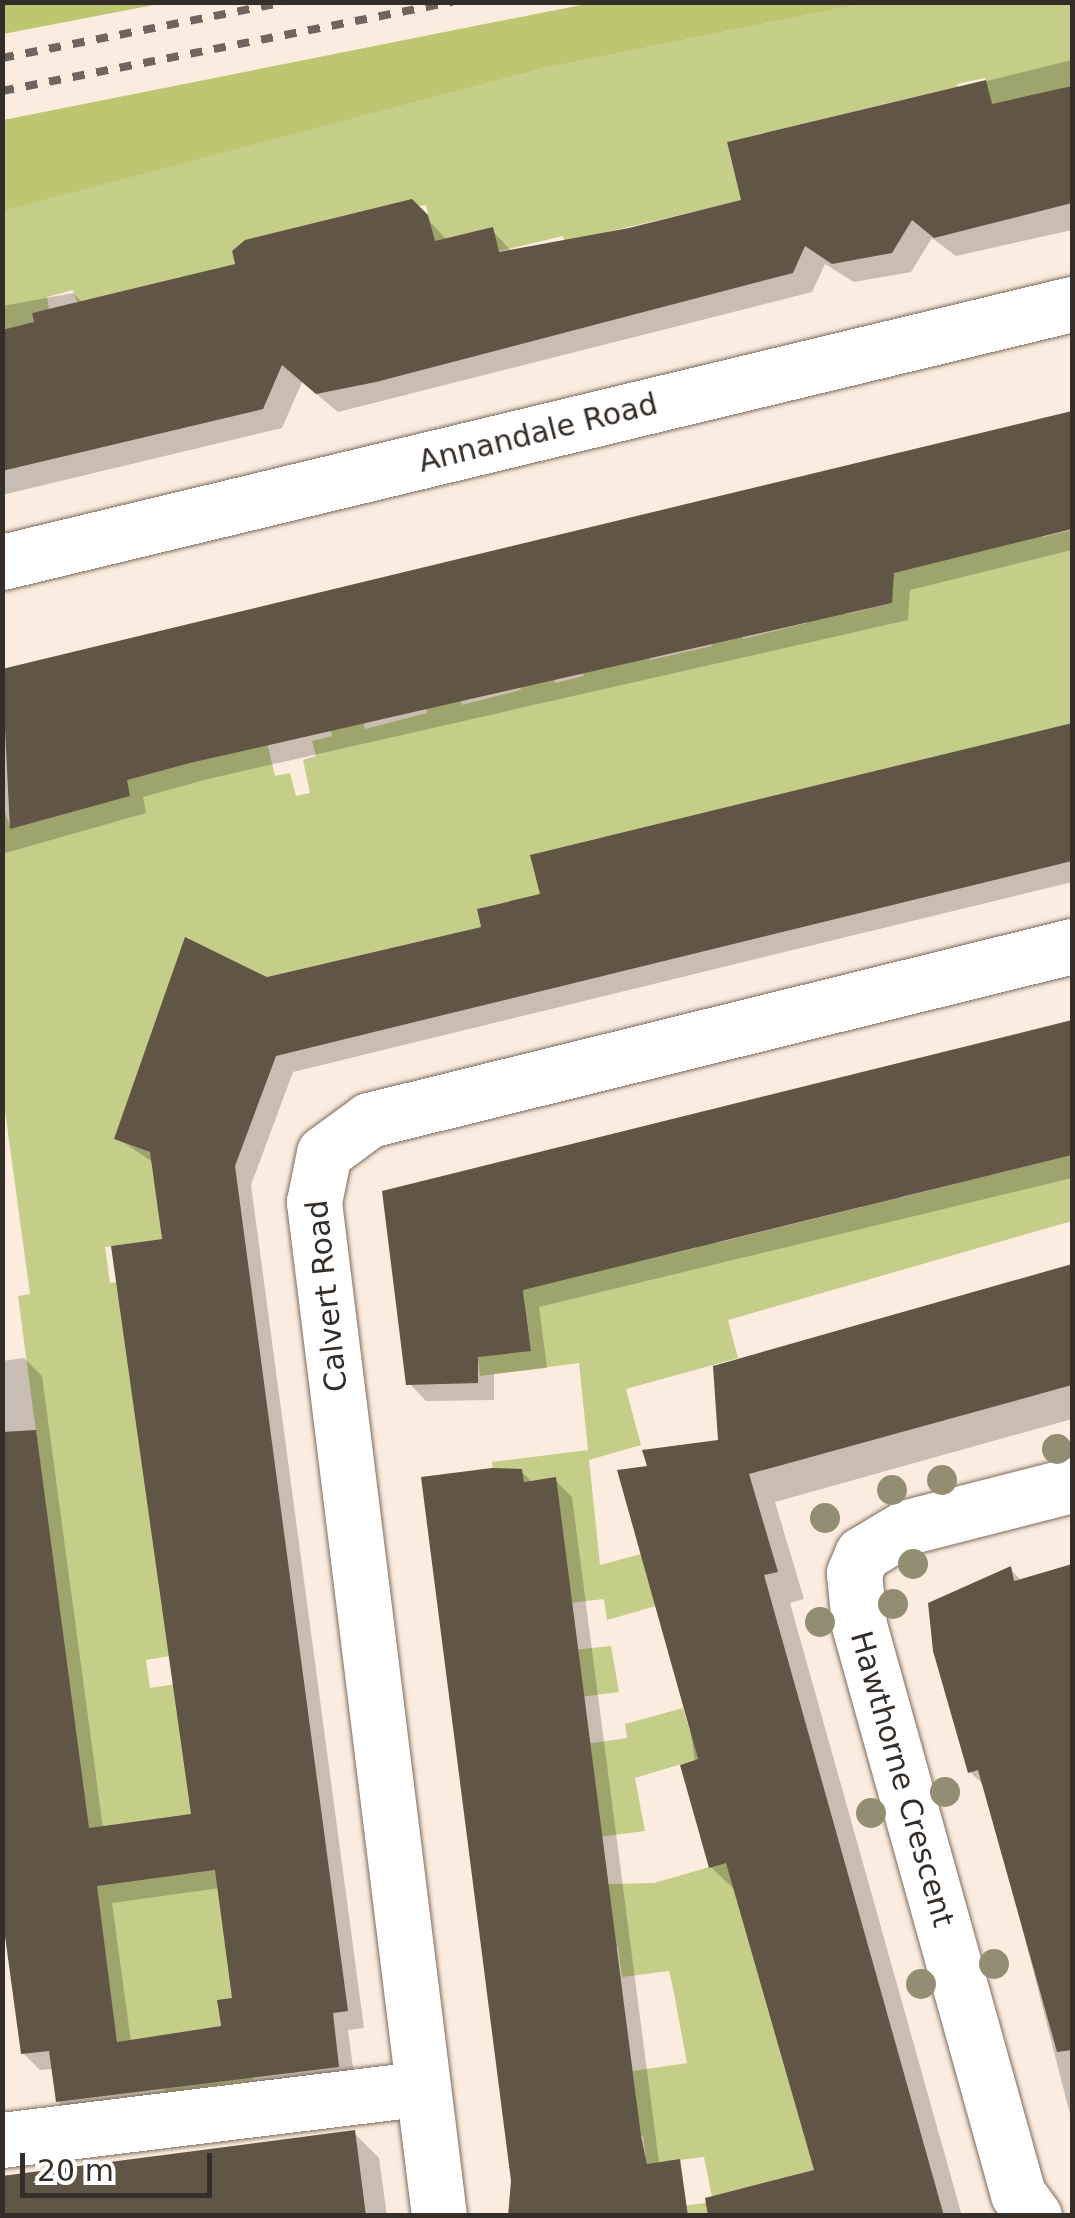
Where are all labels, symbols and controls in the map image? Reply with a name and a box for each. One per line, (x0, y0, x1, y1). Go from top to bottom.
street label: Annandale Road (415, 386, 661, 480)
street label: Calvert Road (299, 1198, 355, 1394)
street label: Hawthorne Crescent (843, 1627, 961, 1931)
scale bar (25, 2133, 218, 2195)
text: 20 m (37, 2153, 114, 2188)

